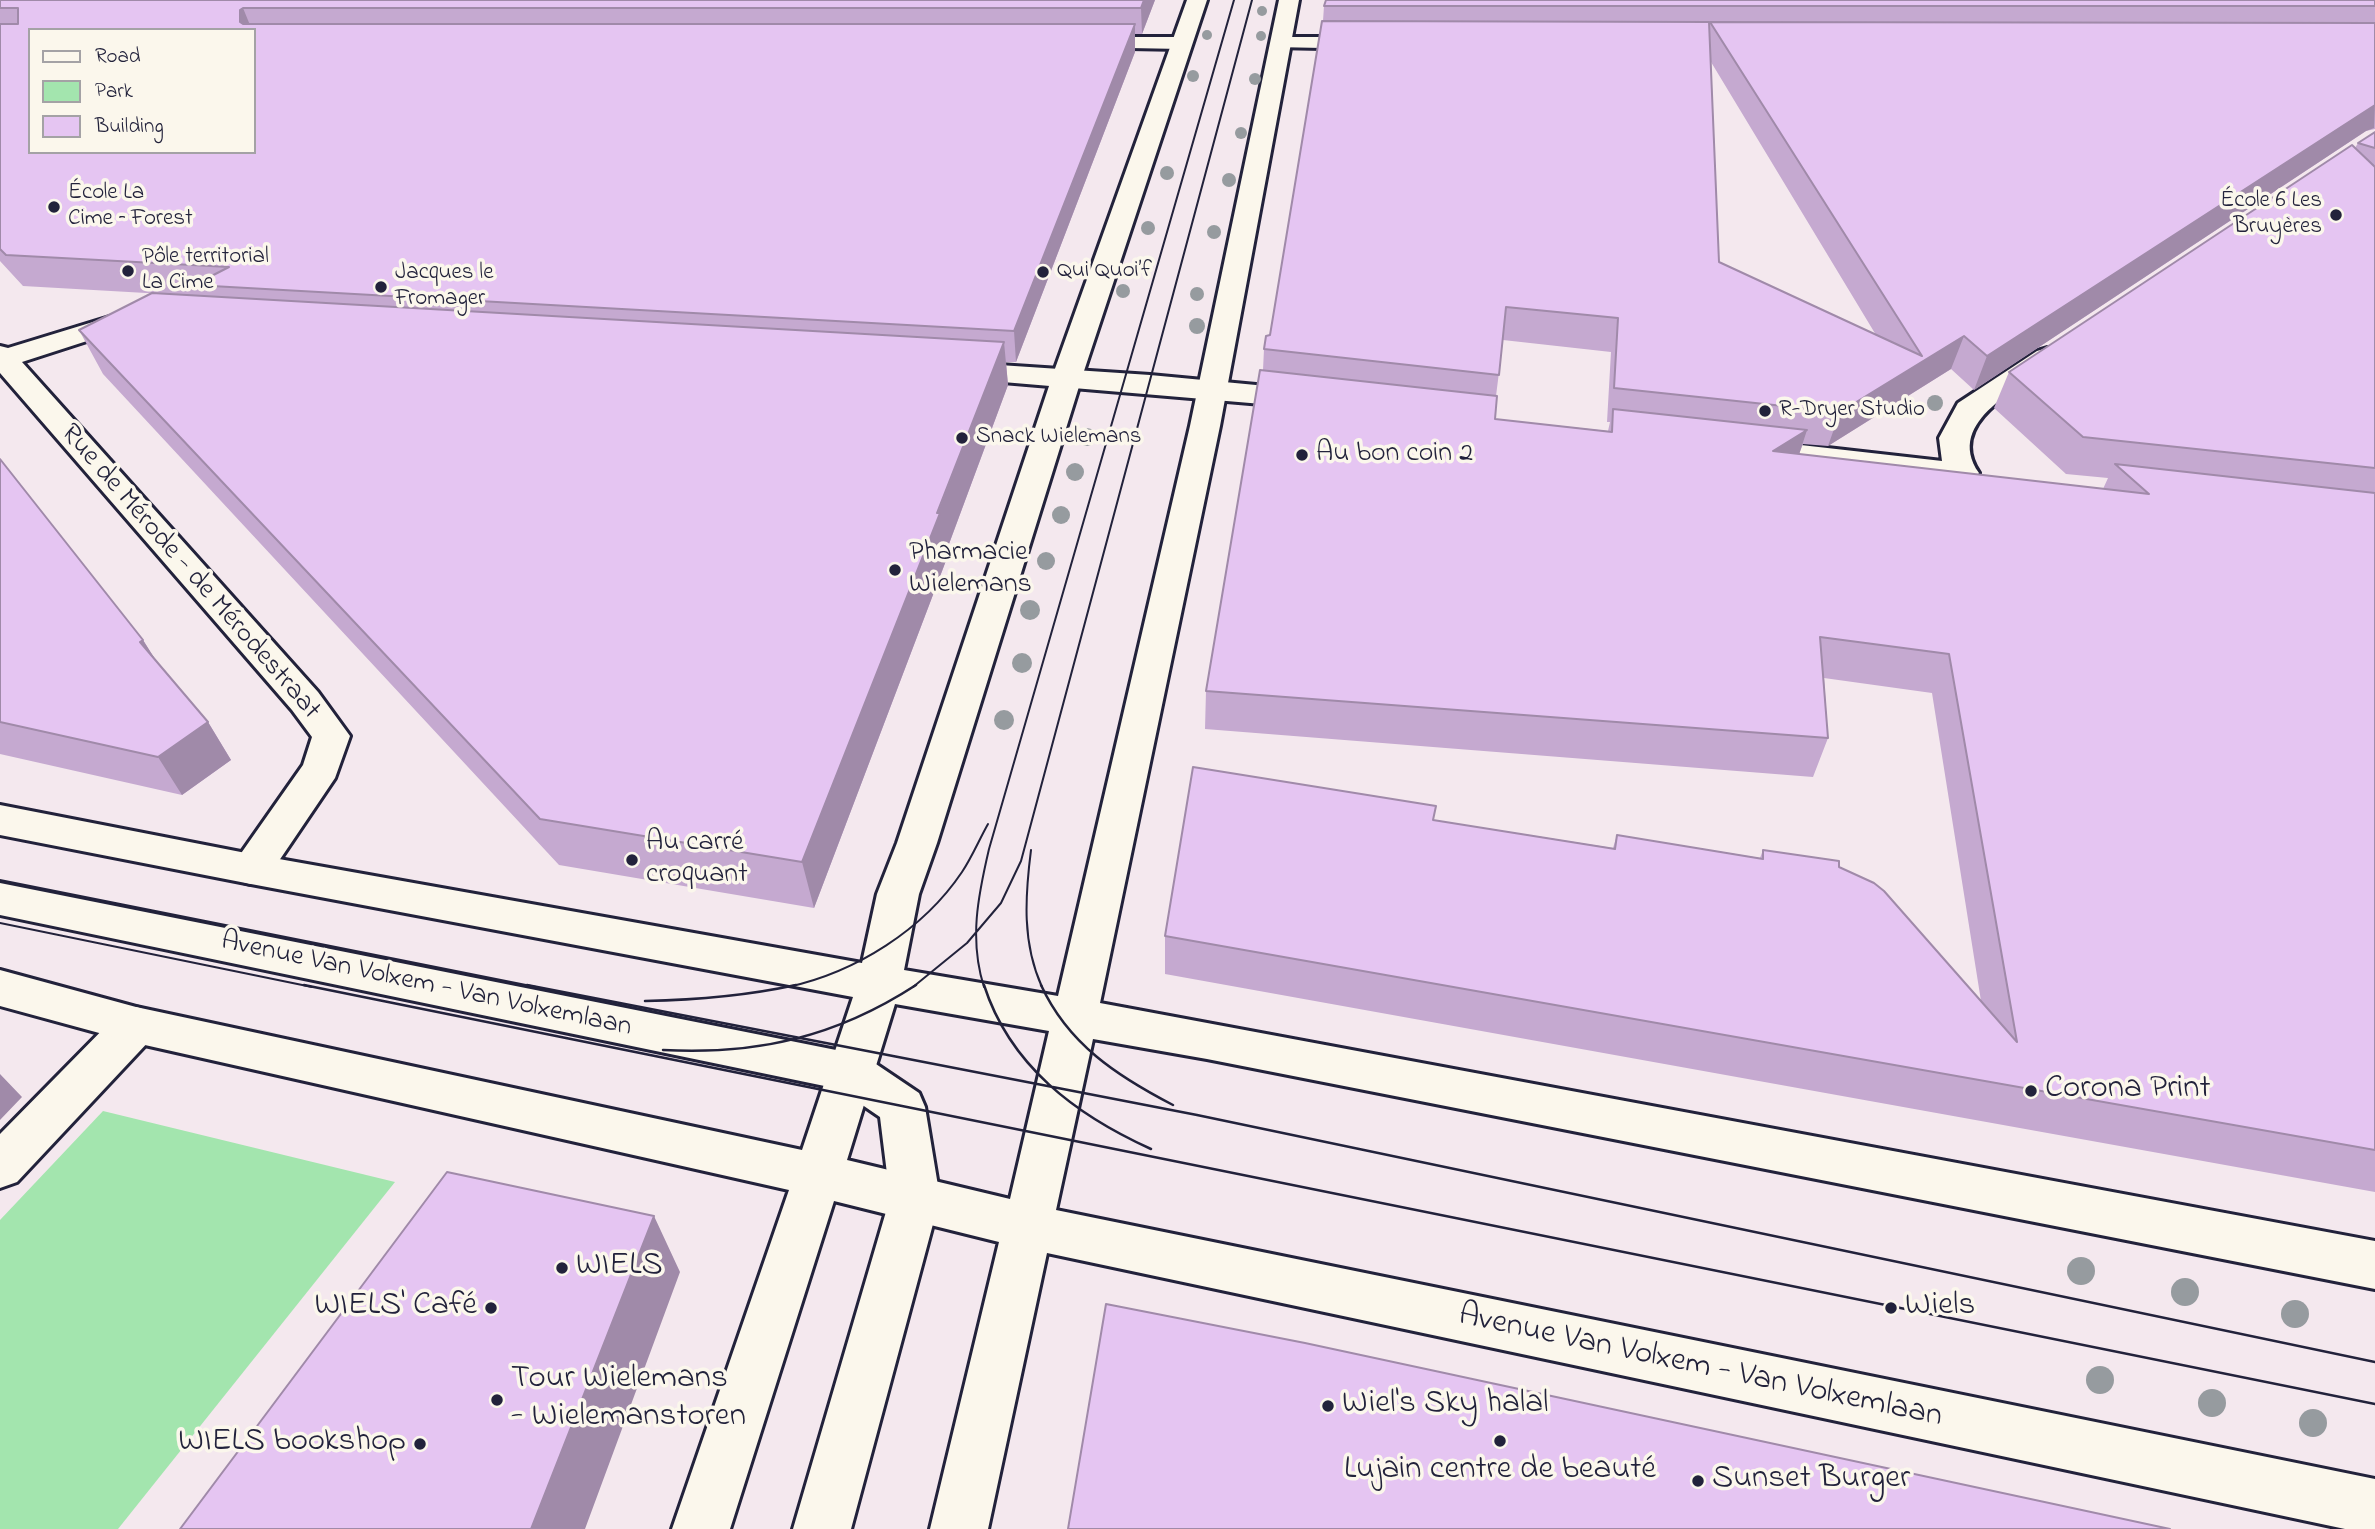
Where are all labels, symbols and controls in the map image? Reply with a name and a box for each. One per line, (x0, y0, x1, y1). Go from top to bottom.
legend (28, 28, 256, 154)
text: Road (95, 42, 141, 72)
text: Park (95, 77, 133, 107)
text: Building (95, 112, 164, 142)
place label: École La Cime – Forest (68, 180, 193, 234)
place label: École 6 Les Bruyères (2220, 188, 2322, 242)
marker: École La Cime – Forest (46, 199, 62, 215)
marker: École 6 Les Bruyères (2328, 207, 2344, 223)
place label: Pôle territorial La Cime (142, 244, 269, 298)
place label: Qui Quoi’f (1057, 258, 1152, 286)
place label: Jacques le Fromager (395, 260, 493, 314)
marker: Pôle territorial La Cime (120, 263, 136, 279)
marker: Qui Quoi’f (1035, 264, 1051, 280)
marker: Jacques le Fromager (373, 279, 389, 295)
place label: R-Dryer Studio (1779, 397, 1925, 425)
marker: R-Dryer Studio (1757, 403, 1773, 419)
street label: Rue de Mérode - de Mérodestraat (52, 419, 326, 727)
place label: Snack Wielemans (976, 424, 1141, 452)
marker: Snack Wielemans (954, 430, 970, 446)
place label: Au bon coin 2 (1316, 438, 1473, 472)
marker: Au bon coin 2 (1294, 447, 1310, 463)
place label: Pharmacie Wielemans (909, 537, 1032, 603)
marker: Pharmacie Wielemans (887, 562, 903, 578)
place label: Au carré croquant (646, 827, 748, 893)
marker: Au carré croquant (624, 852, 640, 868)
street label: Avenue Van Volxem - Van Volxemlaan (218, 926, 634, 1046)
place label: Corona Print (2045, 1071, 2211, 1111)
marker: Corona Print (2023, 1083, 2039, 1099)
place label: WIELS (576, 1248, 663, 1288)
marker: WIELS (554, 1260, 570, 1276)
place label: WIELS' Café (315, 1288, 477, 1328)
place label: Wiels (1905, 1288, 1975, 1328)
street label: Avenue Van Volxem - Van Volxemlaan (1454, 1297, 1946, 1439)
marker: WIELS' Café (483, 1300, 499, 1316)
marker: Wiels (1883, 1300, 1899, 1316)
place label: Tour Wielemans - Wielemanstoren (511, 1361, 746, 1439)
place label: Wiel's Sky halal (1342, 1386, 1549, 1426)
marker: Tour Wielemans - Wielemanstoren (489, 1392, 505, 1408)
marker: Wiel's Sky halal (1320, 1398, 1336, 1414)
place label: WIELS bookshop (178, 1424, 406, 1464)
marker: Lujain centre de beauté (1492, 1433, 1508, 1449)
marker: WIELS bookshop (412, 1436, 428, 1452)
place label: Lujain centre de beauté (1344, 1452, 1656, 1492)
place label: Sunset Burger (1712, 1461, 1910, 1501)
marker: Sunset Burger (1690, 1473, 1706, 1489)

